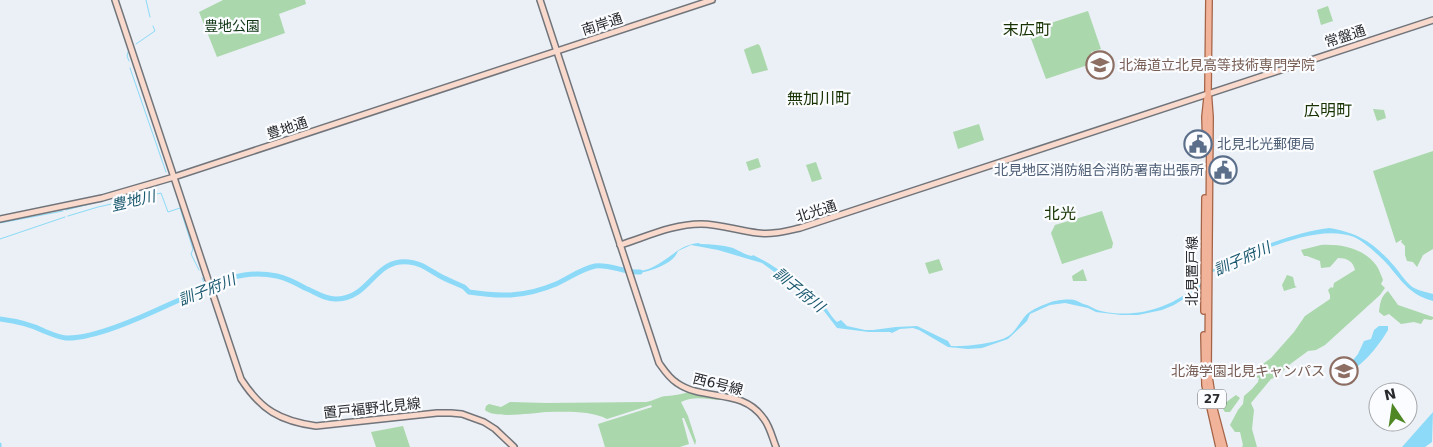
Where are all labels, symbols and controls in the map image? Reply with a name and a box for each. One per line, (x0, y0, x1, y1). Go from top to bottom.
street label: 南岸通 (580, 10, 624, 38)
park label: 豊地公園 (204, 18, 260, 34)
district label: 末広町 (1003, 20, 1051, 39)
street label: 常盤通 (1323, 22, 1367, 50)
school or university icon: 北海道立北見高等技術専門学院 (1085, 50, 1115, 80)
place label: 北海道立北見高等技術専門学院 (1119, 57, 1315, 73)
district label: 無加川町 (787, 89, 851, 108)
district label: 広明町 (1304, 101, 1352, 120)
street label: 豊地通 (265, 114, 309, 142)
public building icon: 北見北光郵便局 (1183, 129, 1213, 159)
place label: 北見北光郵便局 (1217, 136, 1315, 152)
public building icon: 北見地区消防組合消防署南出張所 (1208, 155, 1238, 185)
place label: 北見地区消防組合消防署南出張所 (994, 162, 1204, 178)
water label: 豊地川 (109, 187, 159, 215)
street label: 北光通 (794, 197, 838, 225)
district label: 北光 (1044, 204, 1076, 223)
street label: 北見置戸線 (1184, 236, 1200, 306)
water label: 訓子府川 (1211, 238, 1275, 279)
water label: 訓子府川 (770, 264, 830, 317)
water label: 訓子府川 (176, 270, 240, 310)
school or university icon: 北海学園北見キャンパス (1329, 356, 1359, 386)
place label: 北海学園北見キャンパス (1171, 363, 1325, 379)
street label: 西6号線 (691, 370, 745, 398)
north arrow (1368, 382, 1418, 432)
text: N (1383, 385, 1398, 403)
road number: 27 (1198, 389, 1226, 408)
street label: 置戸福野北見線 (322, 395, 422, 421)

